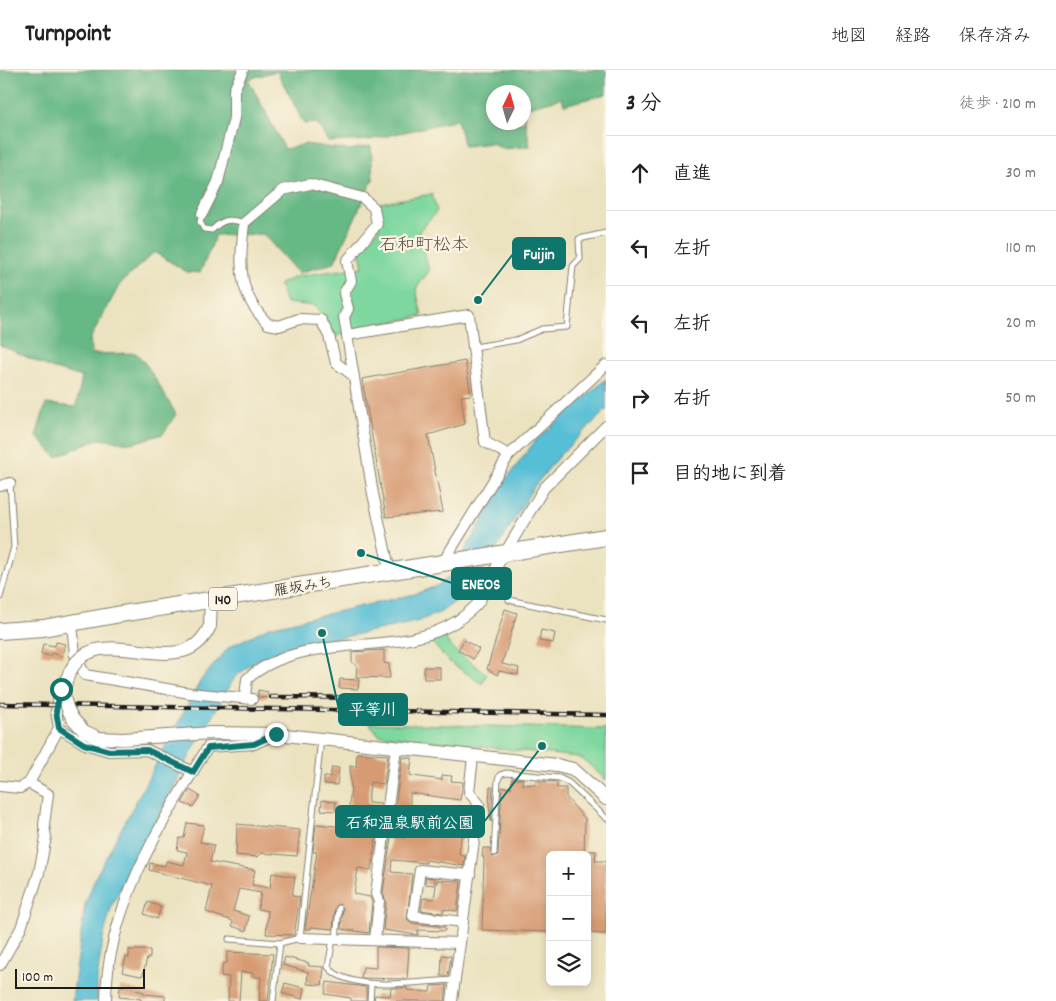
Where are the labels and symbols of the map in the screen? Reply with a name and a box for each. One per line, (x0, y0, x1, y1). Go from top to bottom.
north arrow (486, 85, 531, 130)
district label: 石和町松本 (379, 234, 469, 259)
callout: Fuijin (513, 238, 565, 269)
text: Fuijin (523, 244, 555, 267)
callout: ENEOS (452, 568, 511, 599)
street label: 雁坂みち (272, 572, 334, 603)
text: ENEOS (462, 574, 500, 597)
road number: 140 (209, 588, 237, 610)
route start (50, 678, 73, 701)
callout: 平等川 (339, 694, 407, 725)
text: 平等川 (349, 700, 397, 723)
route end (265, 723, 288, 746)
callout: 石和温泉駅前公園 (336, 806, 484, 837)
text: 石和温泉駅前公園 (346, 813, 474, 836)
scale bar (15, 966, 145, 989)

